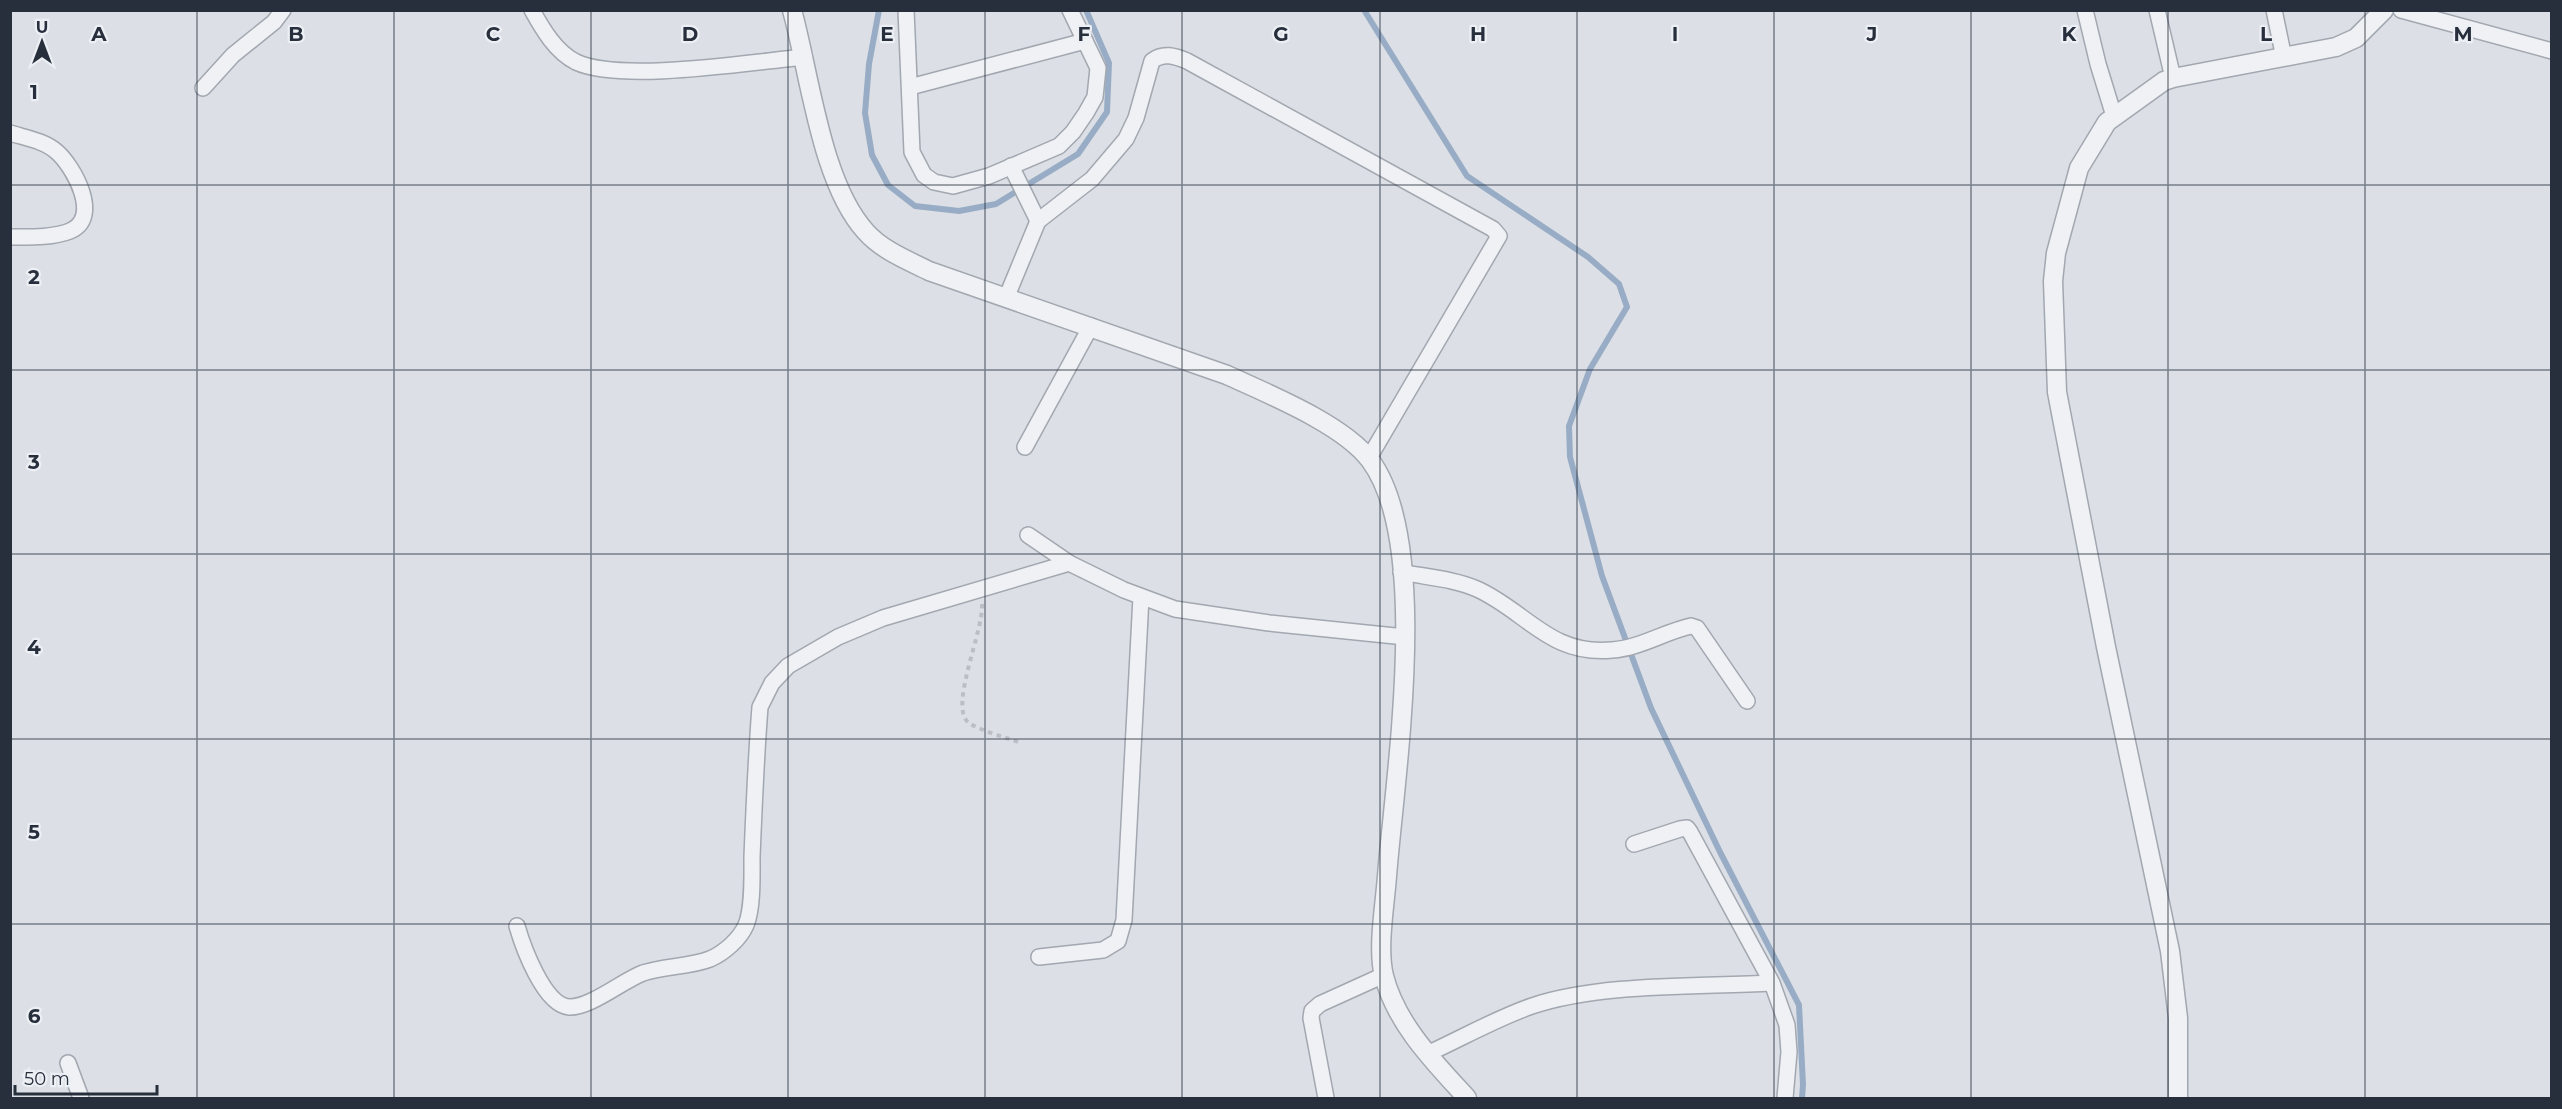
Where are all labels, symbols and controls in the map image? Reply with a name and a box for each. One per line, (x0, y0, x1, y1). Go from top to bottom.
north arrow (12, 12, 72, 72)
text: U (36, 18, 48, 37)
text: A (90, 22, 107, 46)
text: B (288, 22, 304, 46)
text: C (486, 22, 501, 46)
text: D (682, 22, 698, 46)
text: E (880, 22, 894, 46)
text: F (1078, 22, 1091, 46)
text: G (1273, 22, 1289, 46)
text: H (1470, 22, 1486, 46)
text: I (1672, 22, 1678, 46)
text: J (1866, 22, 1877, 46)
text: K (2062, 22, 2078, 46)
text: L (2260, 22, 2272, 46)
text: M (2453, 22, 2473, 46)
text: 1 (30, 80, 38, 104)
text: 2 (28, 265, 40, 289)
text: 3 (27, 450, 40, 474)
text: 4 (27, 635, 41, 659)
text: 5 (28, 820, 40, 844)
text: 6 (28, 1004, 41, 1028)
scale bar (15, 1058, 158, 1096)
text: 50 m (24, 1068, 70, 1090)

